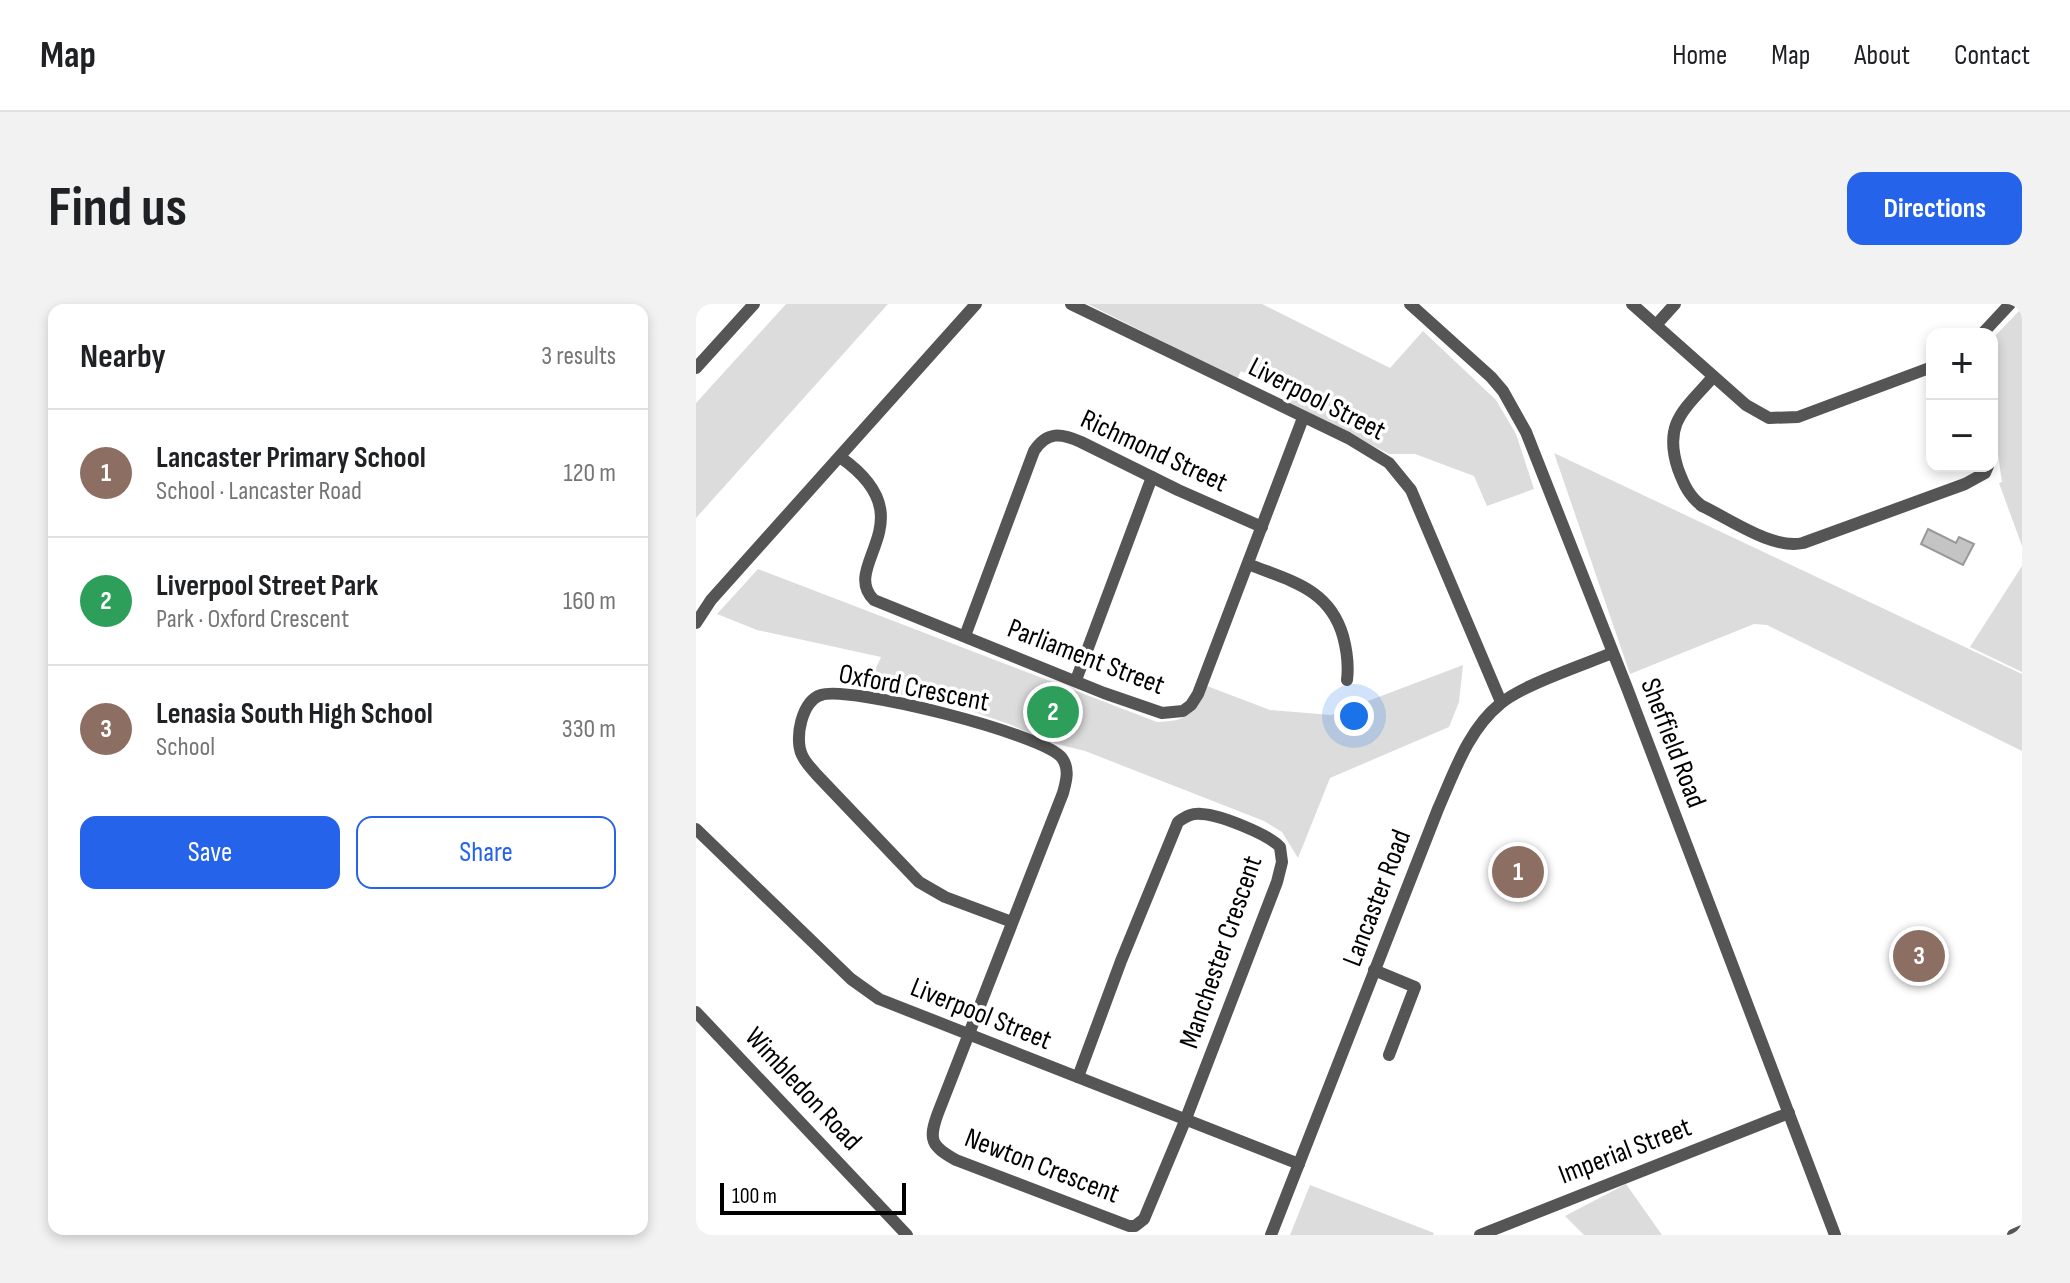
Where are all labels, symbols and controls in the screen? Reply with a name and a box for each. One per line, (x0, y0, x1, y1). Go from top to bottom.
text: Map (40, 33, 96, 78)
text: Home (1672, 39, 1727, 72)
text: Map (1771, 39, 1810, 72)
text: About (1854, 39, 1910, 72)
text: Contact (1954, 39, 2030, 72)
button: Directions (1847, 172, 2022, 245)
text: Find us (48, 175, 187, 242)
map controls (1926, 328, 1998, 472)
button: + (1926, 328, 1998, 400)
text: Nearby (80, 336, 166, 377)
text: 3 results (541, 341, 616, 372)
street label: Liverpool Street (1243, 350, 1391, 448)
button: − (1926, 400, 1998, 472)
street label: Richmond Street (1075, 403, 1233, 499)
text: Lancaster Primary School (156, 440, 426, 476)
text: 1 (101, 458, 111, 489)
text: 120 m (563, 458, 616, 489)
text: School · Lancaster Road (156, 476, 362, 507)
text: Liverpool Street Park (156, 568, 378, 604)
text: 2 (100, 586, 112, 617)
text: 160 m (563, 586, 616, 617)
text: Park · Oxford Crescent (156, 604, 349, 635)
street label: Parliament Street (1003, 612, 1169, 702)
street label: Oxford Crescent (836, 657, 992, 719)
street label: Sheffield Road (1633, 674, 1713, 812)
pin: 2 (1027, 682, 1079, 742)
text: Lenasia South High School (156, 696, 433, 732)
your location (1334, 696, 1374, 736)
text: 3 (100, 714, 112, 745)
text: 330 m (562, 714, 616, 745)
text: School (156, 732, 215, 763)
button: Save (80, 816, 340, 889)
button: Share (356, 816, 616, 889)
street label: Lancaster Road (1336, 825, 1418, 971)
pin: 1 (1492, 842, 1544, 902)
street label: Manchester Crescent (1173, 851, 1269, 1053)
pin: 3 (1893, 926, 1945, 986)
street label: Liverpool Street (906, 971, 1056, 1057)
street label: Wimbledon Road (738, 1021, 868, 1157)
street label: Imperial Street (1554, 1111, 1696, 1191)
street label: Newton Crescent (960, 1121, 1124, 1211)
scale bar (720, 1179, 906, 1215)
text: 100 m (732, 1183, 777, 1210)

